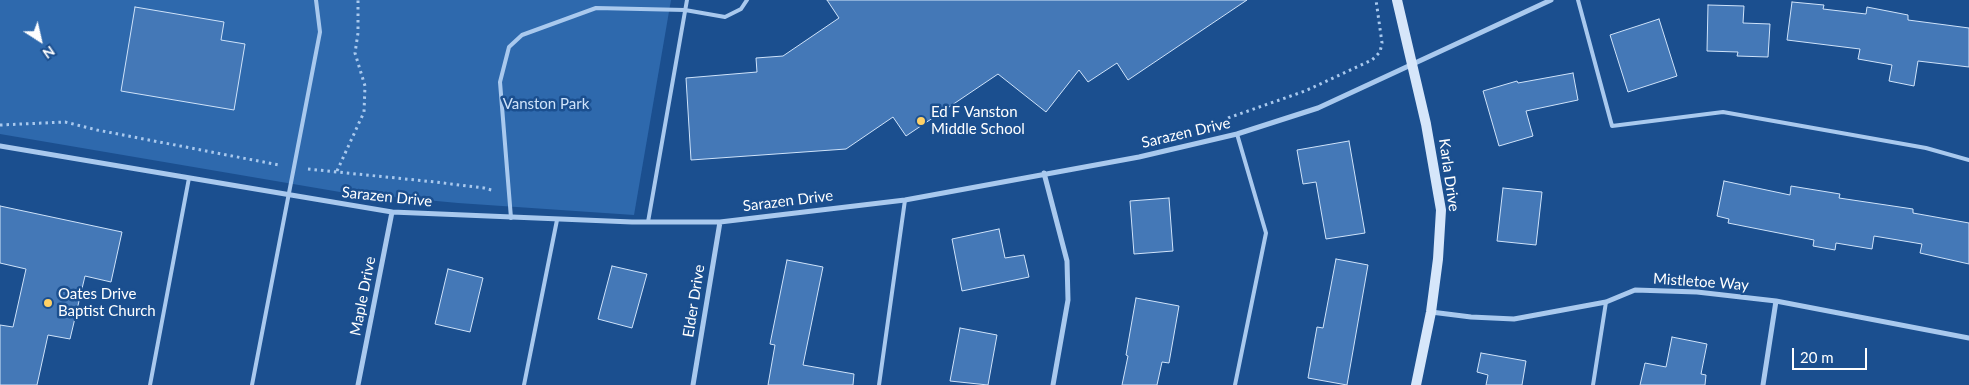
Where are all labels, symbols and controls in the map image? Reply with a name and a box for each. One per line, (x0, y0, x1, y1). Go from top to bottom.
north arrow (15, 15, 65, 65)
text: N (40, 43, 58, 63)
park label: Vanston Park (503, 95, 589, 113)
place label: Ed F Vanston Middle School (931, 103, 1025, 138)
street label: Sarazen Drive (1140, 114, 1232, 152)
marker: Ed F Vanston Middle School (915, 115, 927, 127)
street label: Karla Drive (1435, 137, 1463, 213)
street label: Sarazen Drive (341, 183, 433, 211)
street label: Sarazen Drive (742, 187, 834, 215)
street label: Maple Drive (346, 255, 380, 337)
street label: Elder Drive (679, 263, 709, 339)
street label: Mistletoe Way (1652, 270, 1750, 294)
place label: Oates Drive Baptist Church (58, 285, 156, 320)
marker: Oates Drive Baptist Church (42, 297, 54, 309)
scale bar (1794, 338, 1869, 370)
text: 20 m (1800, 348, 1834, 366)

